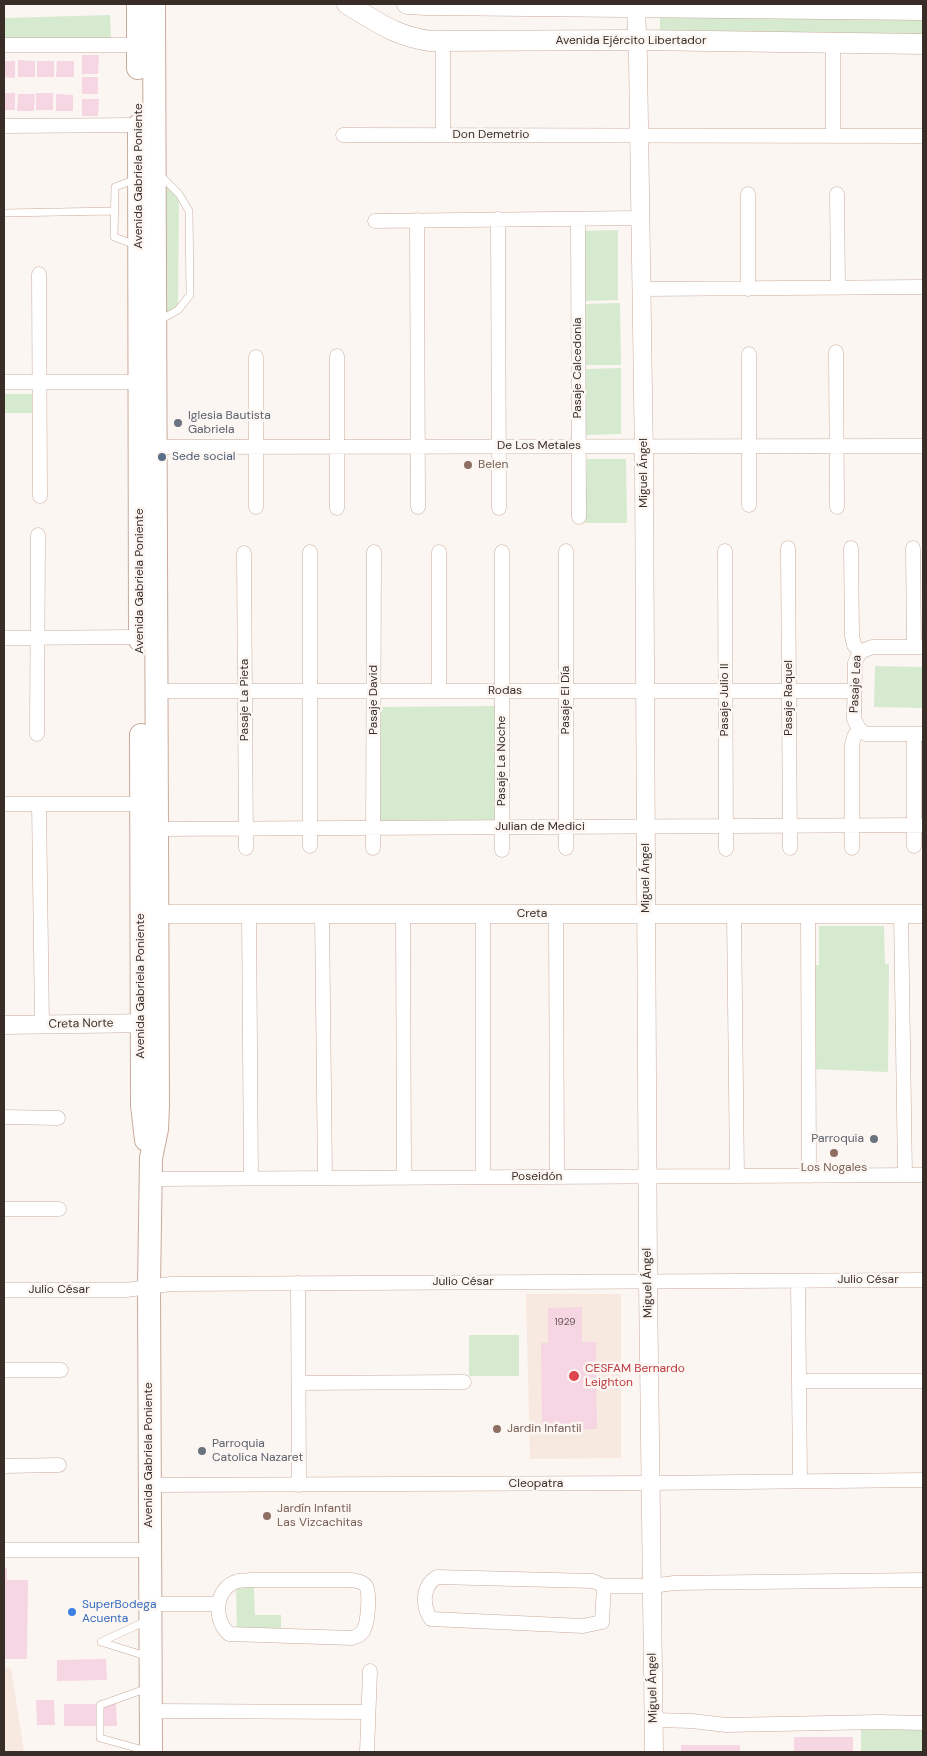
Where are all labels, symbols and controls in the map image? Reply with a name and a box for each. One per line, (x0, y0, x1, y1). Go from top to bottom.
street label: Avenida Ejército Libertador (556, 34, 706, 48)
street label: Avenida Gabriela Poniente (132, 103, 146, 249)
street label: Don Demetrio (453, 128, 529, 142)
street label: Pasaje Calcedonia (571, 317, 585, 419)
place label: Iglesia Bautista Gabriela (188, 409, 271, 437)
marker: Iglesia Bautista Gabriela (172, 417, 184, 429)
street label: Miguel Ángel (637, 438, 651, 508)
street label: De Los Metales (497, 439, 581, 453)
place label: Sede social (172, 450, 235, 464)
marker: Sede social (156, 451, 168, 463)
place label: Belen (478, 458, 508, 472)
marker: Belen (462, 459, 474, 471)
street label: Avenida Gabriela Poniente (133, 508, 147, 654)
street label: Pasaje Lea (847, 655, 865, 713)
street label: Pasaje La Pieta (238, 659, 252, 741)
street label: Pasaje Raquel (782, 660, 796, 736)
street label: Pasaje Julio II (718, 663, 732, 737)
street label: Pasaje David (367, 665, 381, 735)
street label: Pasaje El Día (559, 666, 573, 734)
street label: Rodas (488, 684, 522, 698)
street label: Pasaje La Noche (495, 716, 509, 806)
street label: Julian de Medici (495, 820, 585, 834)
street label: Miguel Ángel (639, 843, 653, 913)
street label: Creta (517, 907, 547, 921)
street label: Avenida Gabriela Poniente (134, 913, 148, 1059)
street label: Creta Norte (48, 1016, 114, 1032)
place label: Parroquia (811, 1132, 864, 1146)
marker: Parroquia (868, 1133, 880, 1145)
marker: Los Nogales (828, 1147, 840, 1159)
place label: Los Nogales (801, 1161, 867, 1175)
street label: Poseidón (512, 1170, 562, 1184)
street label: Miguel Ángel (640, 1248, 656, 1318)
street label: Julio César (837, 1273, 899, 1287)
street label: Julio César (432, 1275, 494, 1289)
street label: Julio César (28, 1283, 90, 1297)
house number: 1929 (554, 1316, 576, 1328)
place label: CESFAM Bernardo Leighton (585, 1362, 685, 1390)
marker: CESFAM Bernardo Leighton (567, 1369, 581, 1383)
street label: Avenida Gabriela Poniente (142, 1382, 156, 1528)
place label: Jardin Infantil (507, 1422, 581, 1436)
marker: Jardin Infantil (491, 1423, 503, 1435)
place label: Parroquia Catolica Nazaret (212, 1437, 303, 1465)
marker: Parroquia Catolica Nazaret (196, 1445, 208, 1457)
street label: Cleopatra (509, 1477, 563, 1491)
place label: Jardín Infantil Las Vizcachitas (277, 1502, 363, 1530)
marker: Jardín Infantil Las Vizcachitas (261, 1510, 273, 1522)
place label: SuperBodega Acuenta (82, 1598, 156, 1626)
marker: SuperBodega Acuenta (66, 1606, 78, 1618)
street label: Miguel Ángel (645, 1653, 661, 1723)

